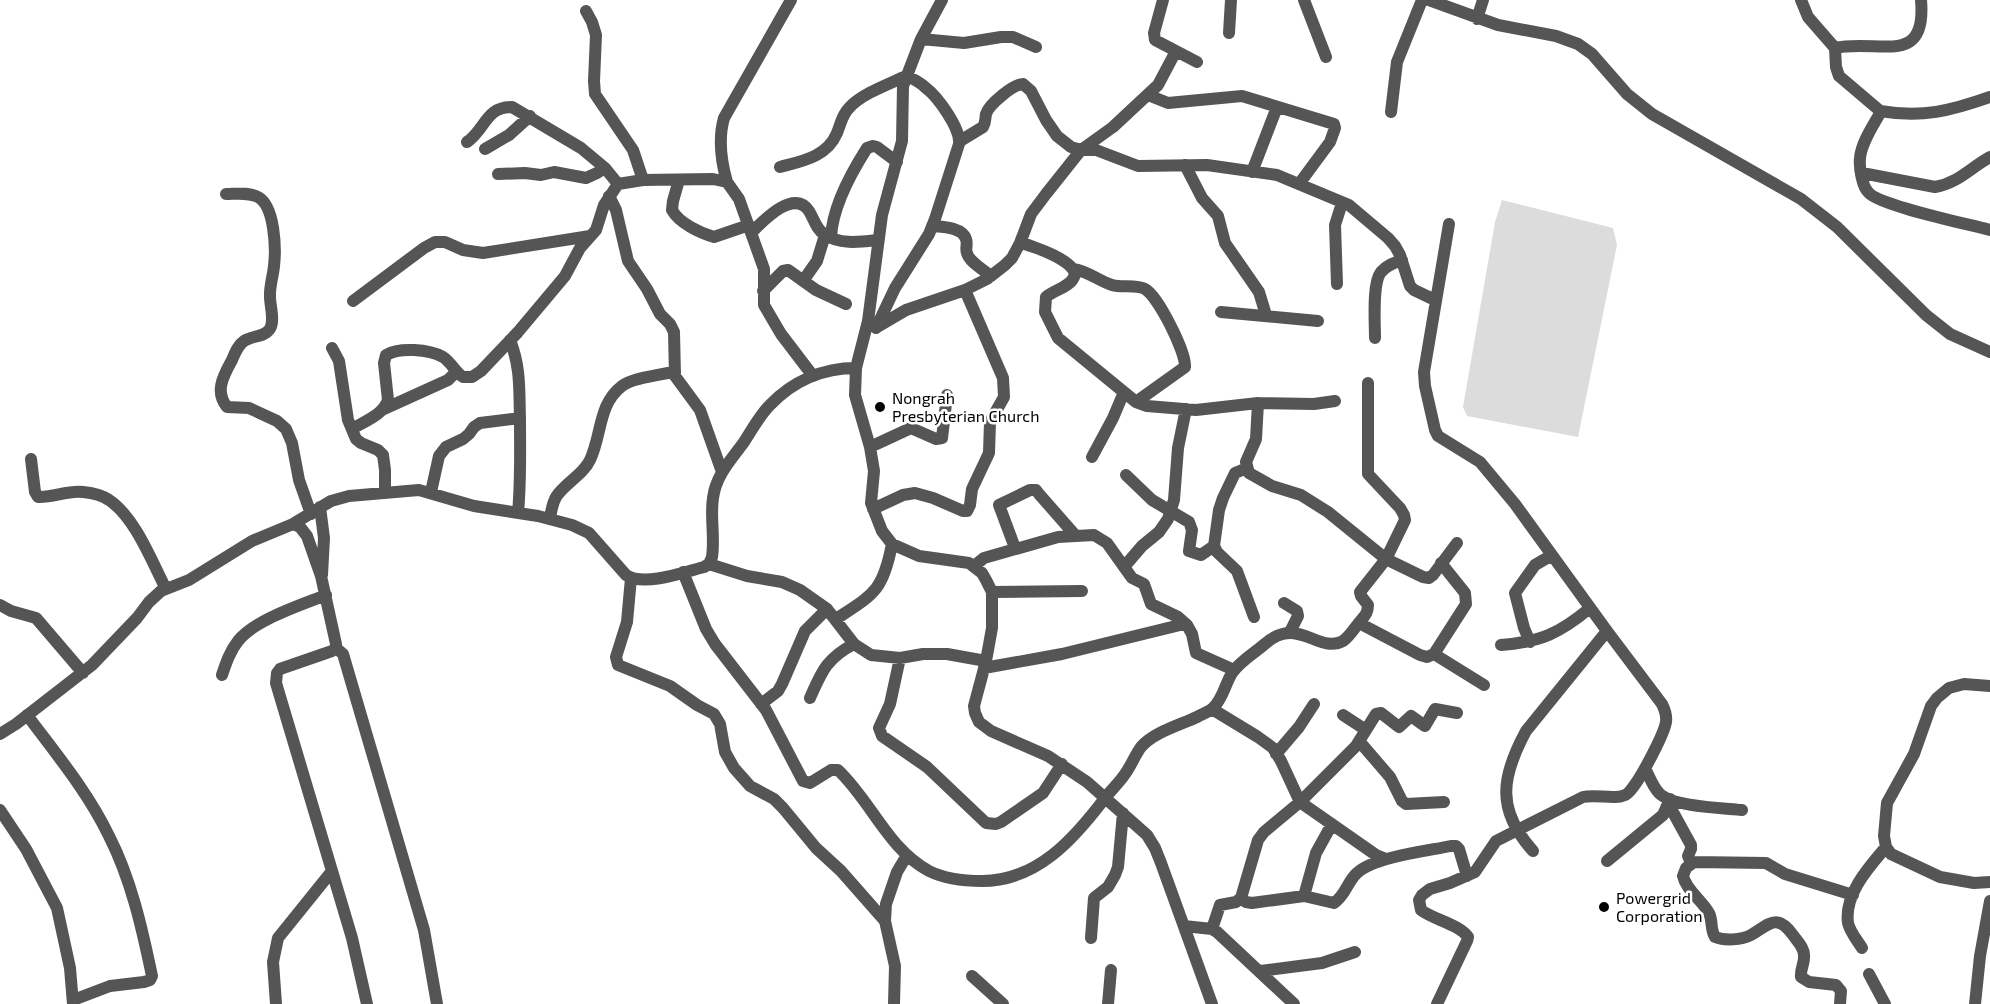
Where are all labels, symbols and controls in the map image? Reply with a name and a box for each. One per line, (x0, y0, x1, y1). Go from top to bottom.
place label: Nongrah Presbyterian Church (892, 388, 1039, 425)
marker: Nongrah Presbyterian Church (873, 400, 887, 414)
place label: Powergrid Corporation (1616, 888, 1703, 925)
marker: Powergrid Corporation (1597, 900, 1611, 914)

